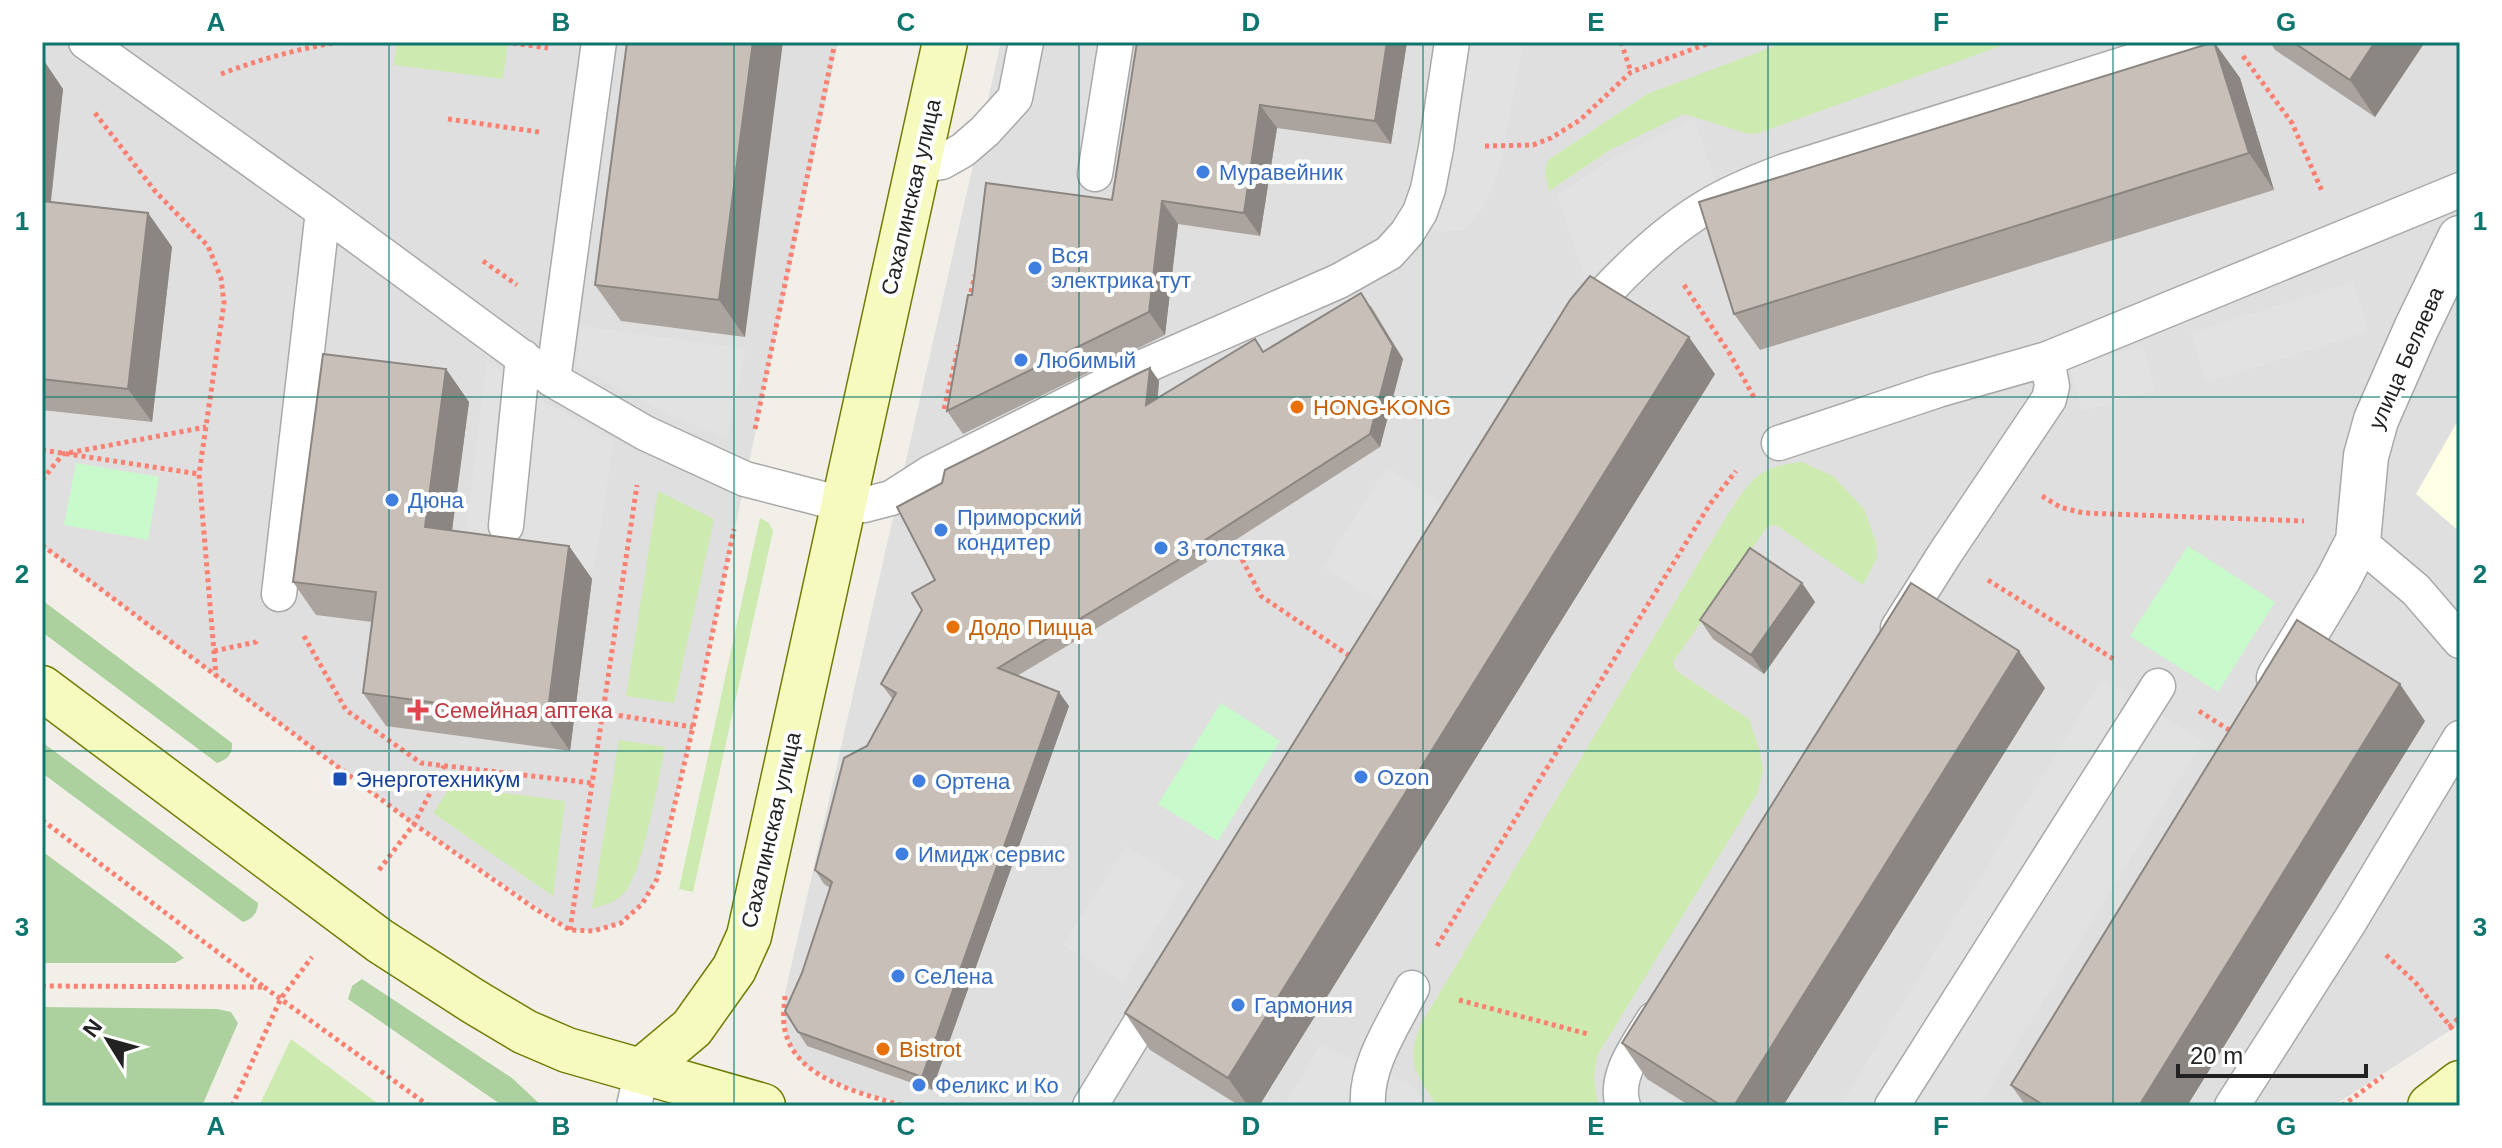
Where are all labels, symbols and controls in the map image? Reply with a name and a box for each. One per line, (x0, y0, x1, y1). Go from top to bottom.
text: A (207, 7, 226, 37)
text: B (552, 7, 570, 37)
text: C (897, 7, 916, 37)
text: D (1242, 7, 1260, 37)
text: E (1587, 7, 1605, 37)
text: F (1933, 7, 1949, 37)
text: G (2276, 7, 2296, 37)
street label: Сахалинская улица (876, 96, 946, 297)
place label: Муравейник (1219, 160, 1343, 185)
marker: Муравейник (1194, 163, 1212, 181)
text: 1 (15, 206, 29, 236)
text: 1 (2473, 206, 2487, 236)
place label: Вся электрика тут (1051, 243, 1191, 293)
marker: Вся электрика тут (1026, 259, 1044, 277)
street label: улица Беляева (2363, 282, 2449, 433)
place label: Любимый (1037, 348, 1136, 373)
marker: Любимый (1012, 351, 1030, 369)
place label: HONG-KONG (1313, 395, 1451, 420)
marker: HONG-KONG (1288, 398, 1306, 416)
place label: Дюна (408, 488, 465, 513)
marker: Дюна (383, 491, 401, 509)
place label: Приморский кондитер (957, 505, 1082, 555)
marker: Приморский кондитер (932, 521, 950, 539)
place label: 3 толстяка (1177, 536, 1286, 561)
marker: 3 толстяка (1152, 539, 1170, 557)
text: 2 (15, 559, 29, 589)
text: 2 (2473, 559, 2487, 589)
place label: Додо Пицца (969, 615, 1093, 640)
marker: Додо Пицца (944, 618, 962, 636)
place label: Семейная аптека (434, 698, 614, 723)
marker: Семейная аптека (409, 701, 427, 719)
street label: Сахалинская улица (736, 729, 806, 930)
place label: Ozon (1377, 765, 1430, 790)
place label: Энерготехникум (356, 767, 521, 792)
marker: Ozon (1352, 768, 1370, 786)
place label: Ортена (935, 769, 1011, 794)
marker: Энерготехникум (331, 770, 349, 788)
marker: Ортена (910, 772, 928, 790)
place label: Имидж сервис (918, 842, 1065, 867)
marker: Имидж сервис (893, 845, 911, 863)
text: 3 (15, 912, 29, 942)
text: 3 (2473, 912, 2487, 942)
place label: СеЛена (914, 964, 994, 989)
marker: СеЛена (889, 967, 907, 985)
place label: Гармония (1254, 993, 1353, 1018)
marker: Гармония (1229, 996, 1247, 1014)
north arrow (68, 1000, 148, 1080)
text: N (78, 1014, 107, 1042)
scale bar (2178, 1028, 2366, 1078)
place label: Bistrot (899, 1037, 961, 1062)
marker: Bistrot (874, 1040, 892, 1058)
text: 20 m (2190, 1042, 2243, 1069)
place label: Феликс и Ко (935, 1073, 1059, 1098)
marker: Феликс и Ко (910, 1076, 928, 1094)
text: A (207, 1111, 226, 1141)
text: B (552, 1111, 570, 1141)
text: C (897, 1111, 916, 1141)
text: D (1242, 1111, 1260, 1141)
text: E (1587, 1111, 1605, 1141)
text: F (1933, 1111, 1949, 1141)
text: G (2276, 1111, 2296, 1141)

